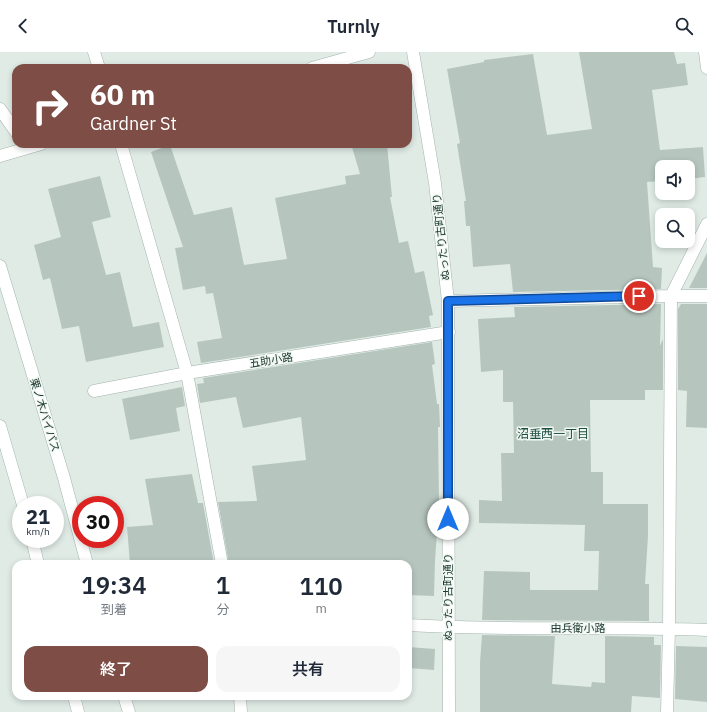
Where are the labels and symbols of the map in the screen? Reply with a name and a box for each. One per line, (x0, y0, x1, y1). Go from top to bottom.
street label: ぬったり古町通り (429, 193, 453, 281)
pin (622, 279, 656, 313)
street label: 五助小路 (248, 350, 294, 370)
street label: 栗ノ木バイパス (27, 376, 63, 454)
district label: 沼垂西一丁目 (517, 426, 589, 441)
speed limit sign: 30 (72, 496, 124, 548)
position arrow (427, 498, 469, 540)
street label: ぬったり古町通り (441, 553, 455, 641)
street label: 由兵衛小路 (551, 621, 606, 635)

